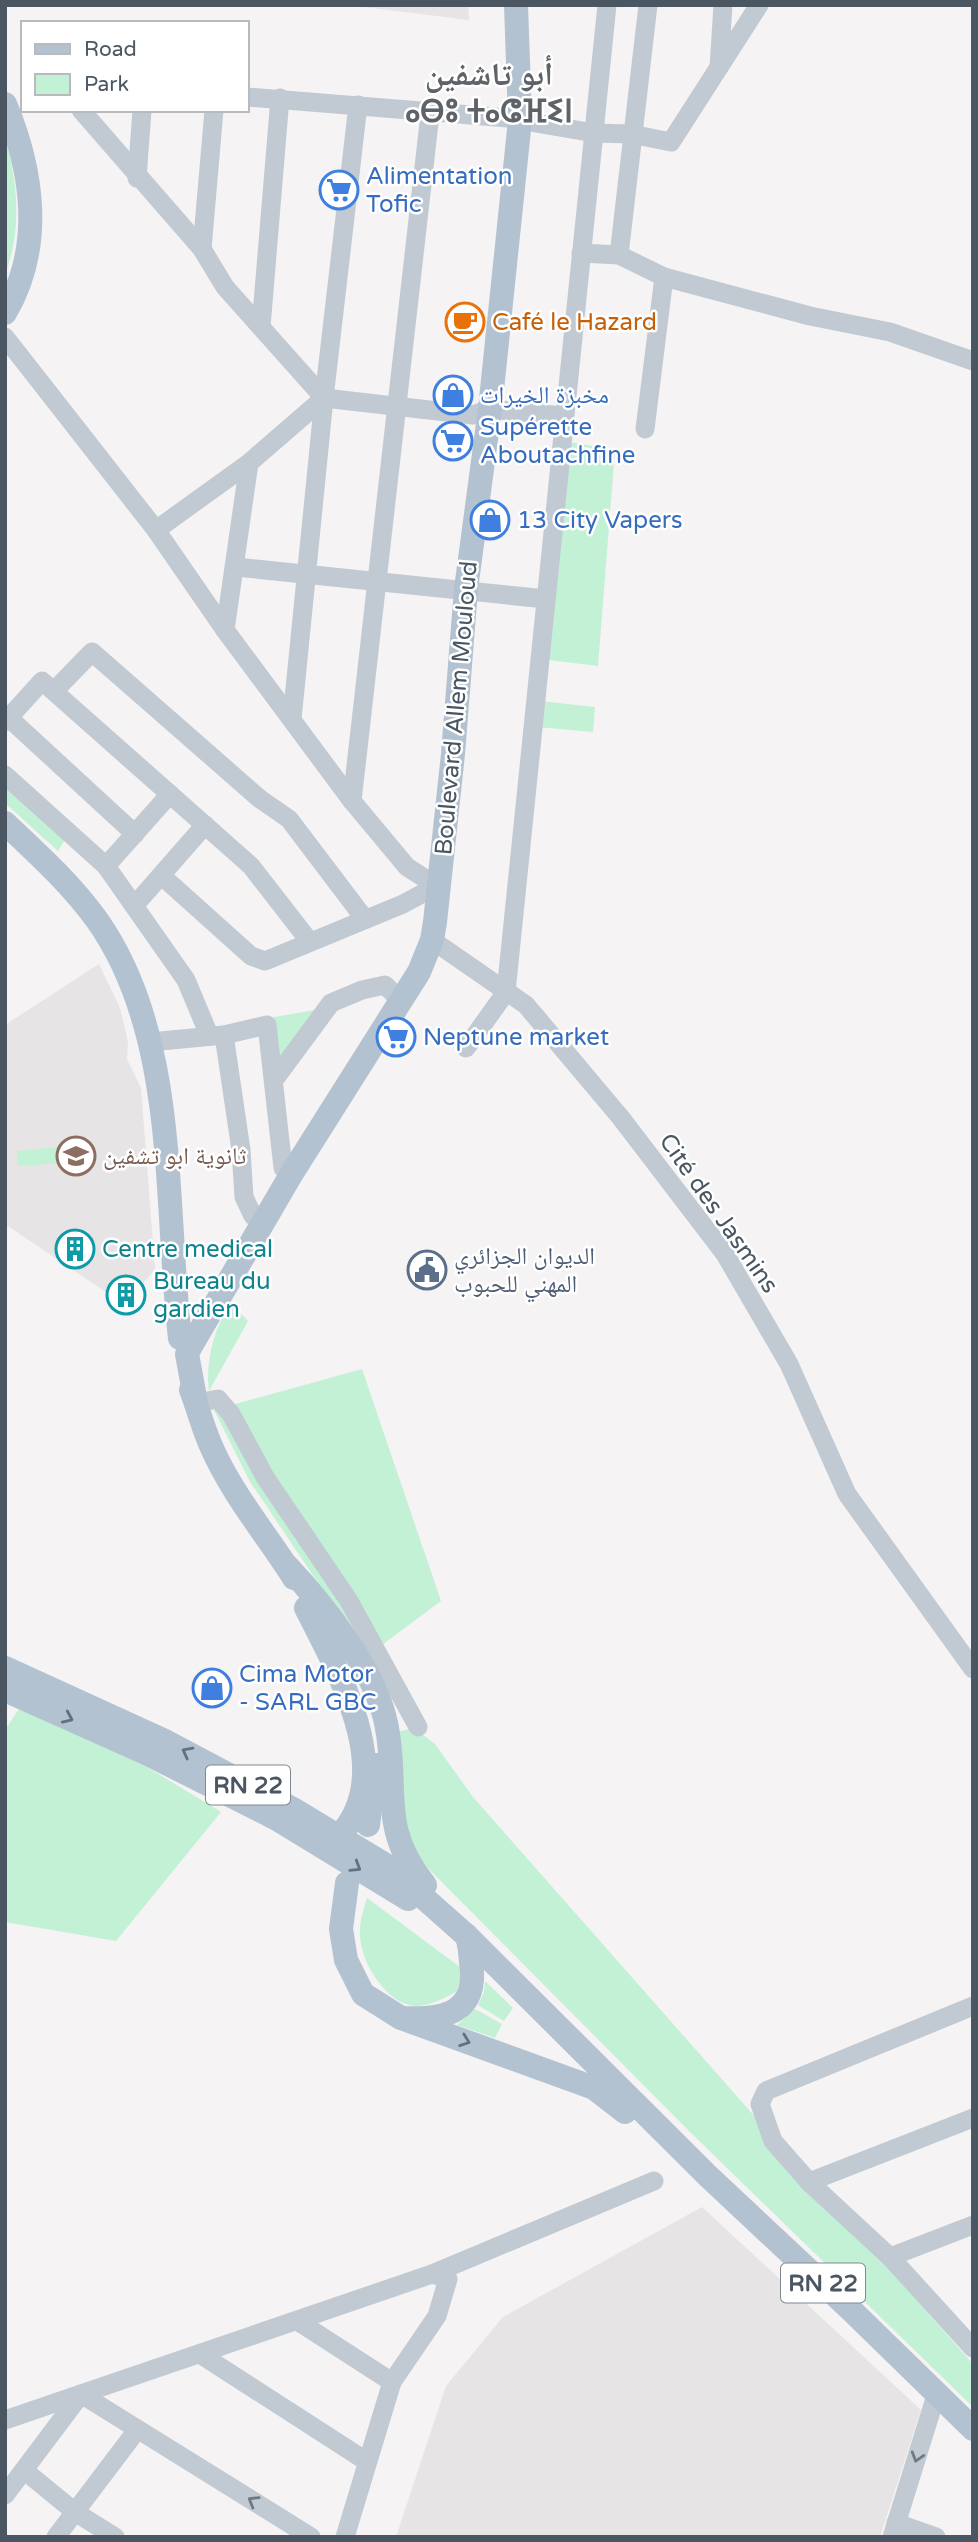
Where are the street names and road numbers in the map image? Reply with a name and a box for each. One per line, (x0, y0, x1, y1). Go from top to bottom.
street label: Boulevard Allem Mouloud (429, 560, 484, 856)
street label: Cité des Jasmins (653, 1128, 784, 1299)
road number: RN 22 (206, 1766, 290, 1804)
road number: RN 22 (781, 2264, 865, 2302)

